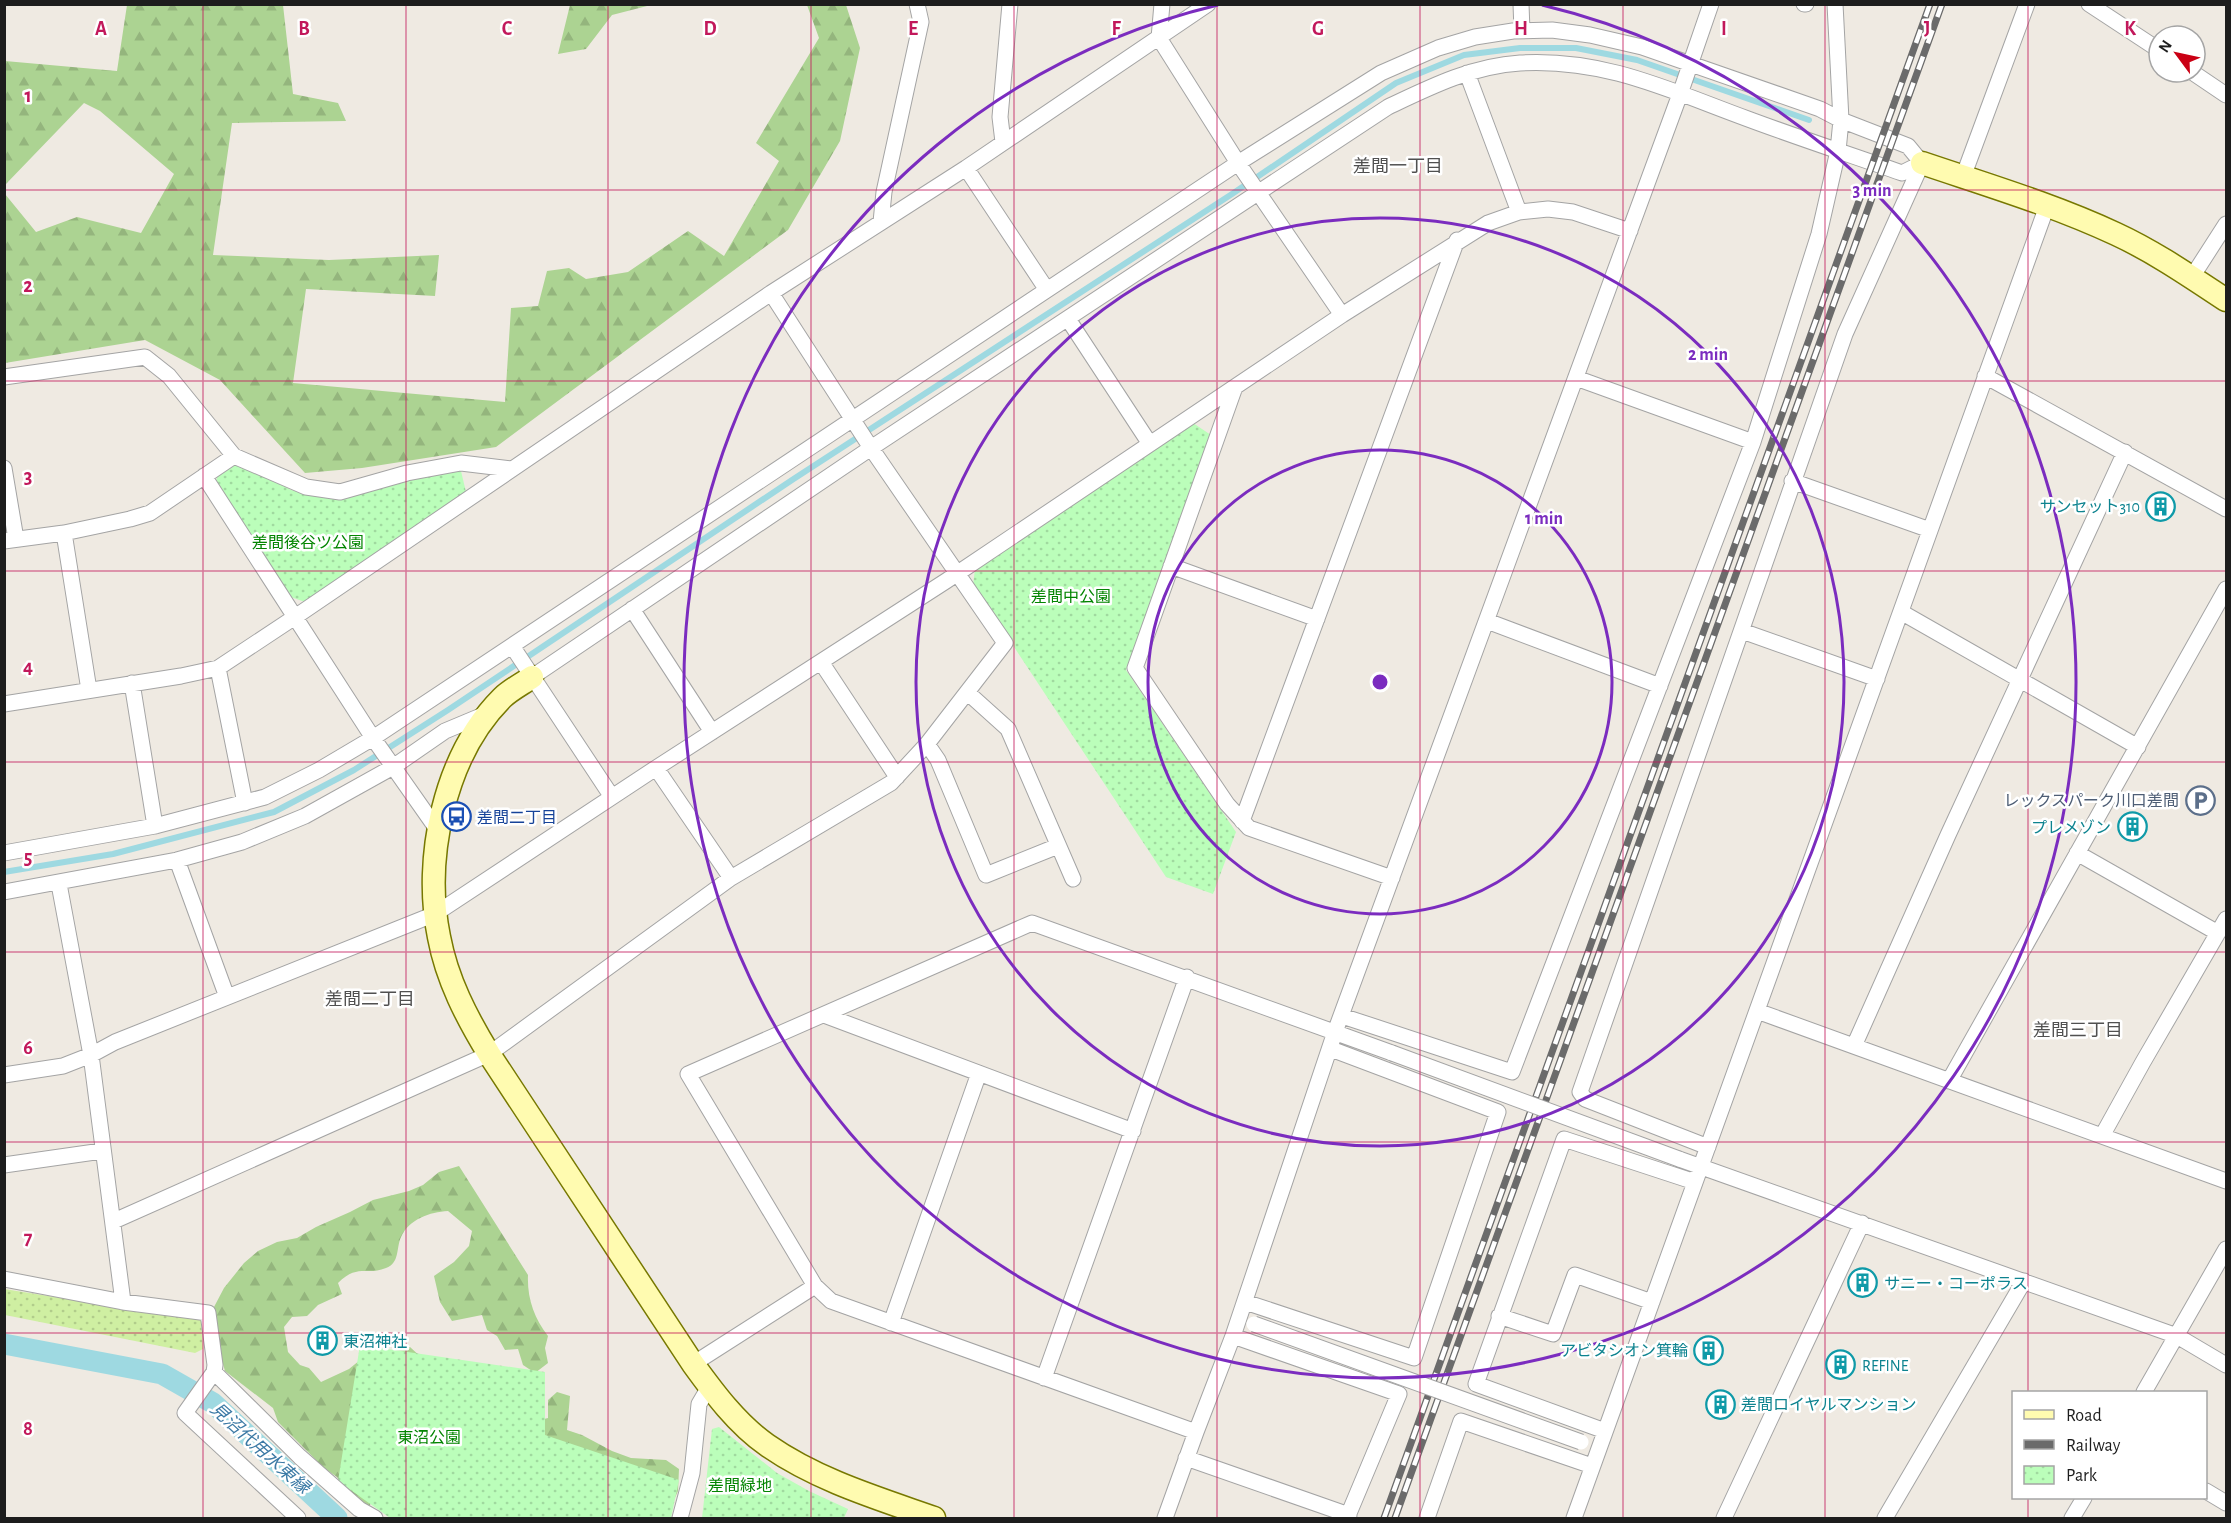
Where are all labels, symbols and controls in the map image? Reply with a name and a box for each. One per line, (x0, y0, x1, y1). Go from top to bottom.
text: A (95, 19, 107, 39)
text: B (298, 19, 310, 39)
text: C (502, 19, 513, 39)
text: D (703, 19, 717, 39)
text: E (908, 19, 918, 39)
text: F (1111, 19, 1121, 39)
text: G (1312, 19, 1324, 39)
text: H (1514, 19, 1528, 39)
text: I (1721, 19, 1727, 39)
text: J (1924, 19, 1930, 39)
text: K (2124, 19, 2136, 39)
north arrow (2147, 24, 2207, 84)
text: N (2156, 37, 2175, 55)
text: 1 (24, 86, 32, 106)
district label: 差間一丁目 (1353, 156, 1443, 176)
text: 3 min (1852, 182, 1892, 200)
text: 2 (23, 276, 33, 296)
text: 2 min (1688, 346, 1728, 364)
text: 3 (24, 467, 32, 487)
building icon: サンセット310 (2145, 490, 2177, 522)
place label: サンセット310 (2039, 499, 2140, 515)
text: 1 min (1525, 510, 1563, 528)
park label: 差間後谷ツ公園 (252, 534, 364, 551)
park label: 差間中公園 (1031, 588, 1111, 605)
text: 4 (23, 657, 33, 677)
centre of rings (1370, 672, 1390, 692)
parking icon: レックスパーク川口差間 (2184, 784, 2216, 816)
place label: レックスパーク川口差間 (2003, 792, 2179, 809)
bus stop icon: 差間二丁目 (440, 801, 472, 833)
place label: 差間二丁目 (477, 809, 557, 826)
building icon: プレメゾン (2116, 811, 2148, 843)
place label: プレメゾン (2031, 819, 2111, 836)
text: 5 (24, 848, 32, 868)
district label: 差間二丁目 (325, 989, 415, 1009)
district label: 差間三丁目 (2033, 1020, 2123, 1040)
text: 6 (23, 1038, 33, 1058)
text: 7 (24, 1228, 33, 1248)
building icon: サニー・コーポラス (1847, 1267, 1879, 1299)
place label: サニー・コーポラス (1884, 1276, 2028, 1292)
building icon: 東沼神社 (306, 1325, 338, 1357)
place label: 東沼神社 (343, 1333, 407, 1350)
building icon: アビタシオン箕輪 (1693, 1334, 1725, 1366)
place label: アビタシオン箕輪 (1560, 1342, 1688, 1359)
building icon: REFINE (1825, 1349, 1857, 1381)
place label: REFINE (1862, 1358, 1909, 1374)
building icon: 差間ロイヤルマンション (1704, 1388, 1736, 1420)
legend (2012, 1391, 2207, 1499)
place label: 差間ロイヤルマンション (1741, 1396, 1917, 1413)
water label: 見沼代用水東縁 (206, 1398, 315, 1499)
text: Road (2066, 1407, 2102, 1425)
text: 8 (23, 1419, 33, 1439)
park label: 東沼公園 (397, 1429, 461, 1446)
text: Railway (2066, 1437, 2121, 1455)
text: Park (2066, 1467, 2098, 1485)
park label: 差間緑地 (708, 1477, 772, 1494)

